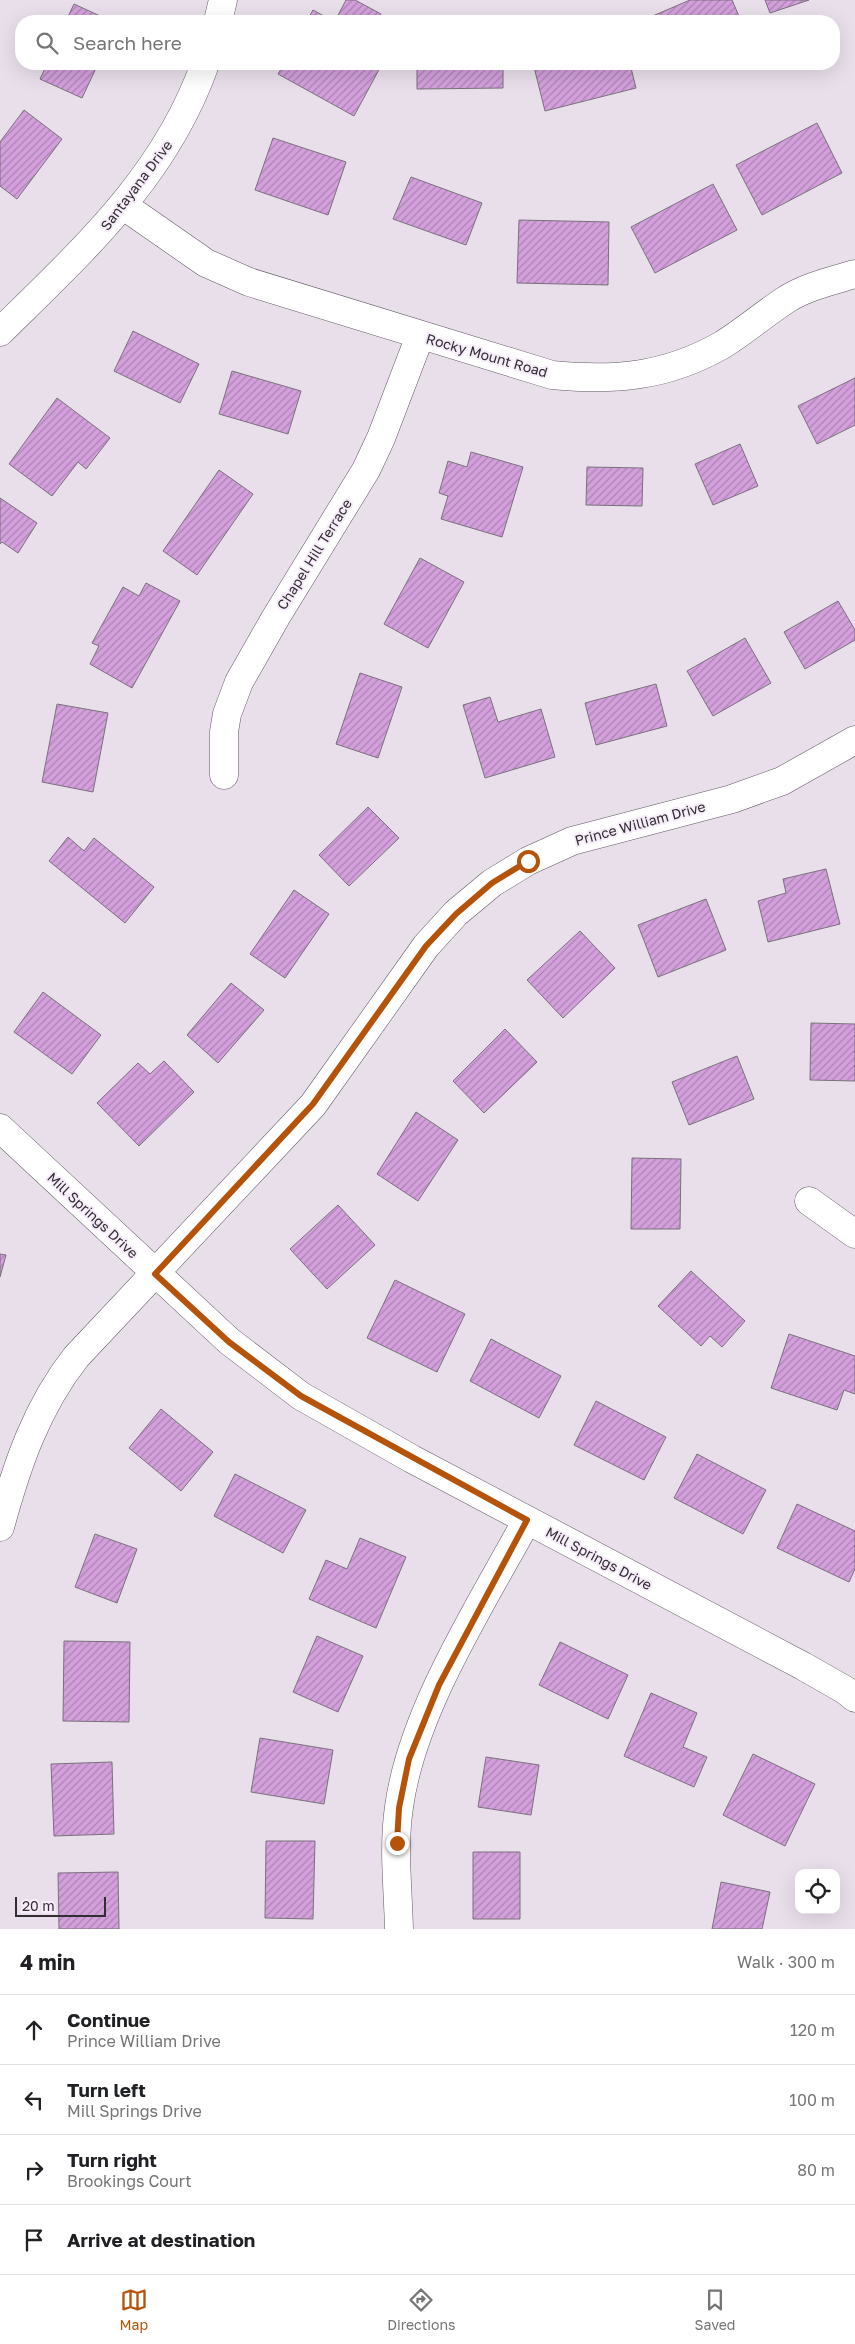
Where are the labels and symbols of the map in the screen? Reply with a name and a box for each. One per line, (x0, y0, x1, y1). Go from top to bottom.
street label: Santayana Drive (97, 137, 175, 233)
street label: Rocky Mount Road (424, 330, 550, 380)
street label: Chapel Hill Terrace (273, 495, 355, 613)
street label: Prince William Drive (573, 797, 707, 849)
route start (517, 850, 540, 873)
street label: Mill Springs Drive (44, 1169, 142, 1261)
street label: Mill Springs Drive (543, 1523, 655, 1593)
route end (386, 1832, 409, 1855)
scale bar (15, 1894, 106, 1917)

